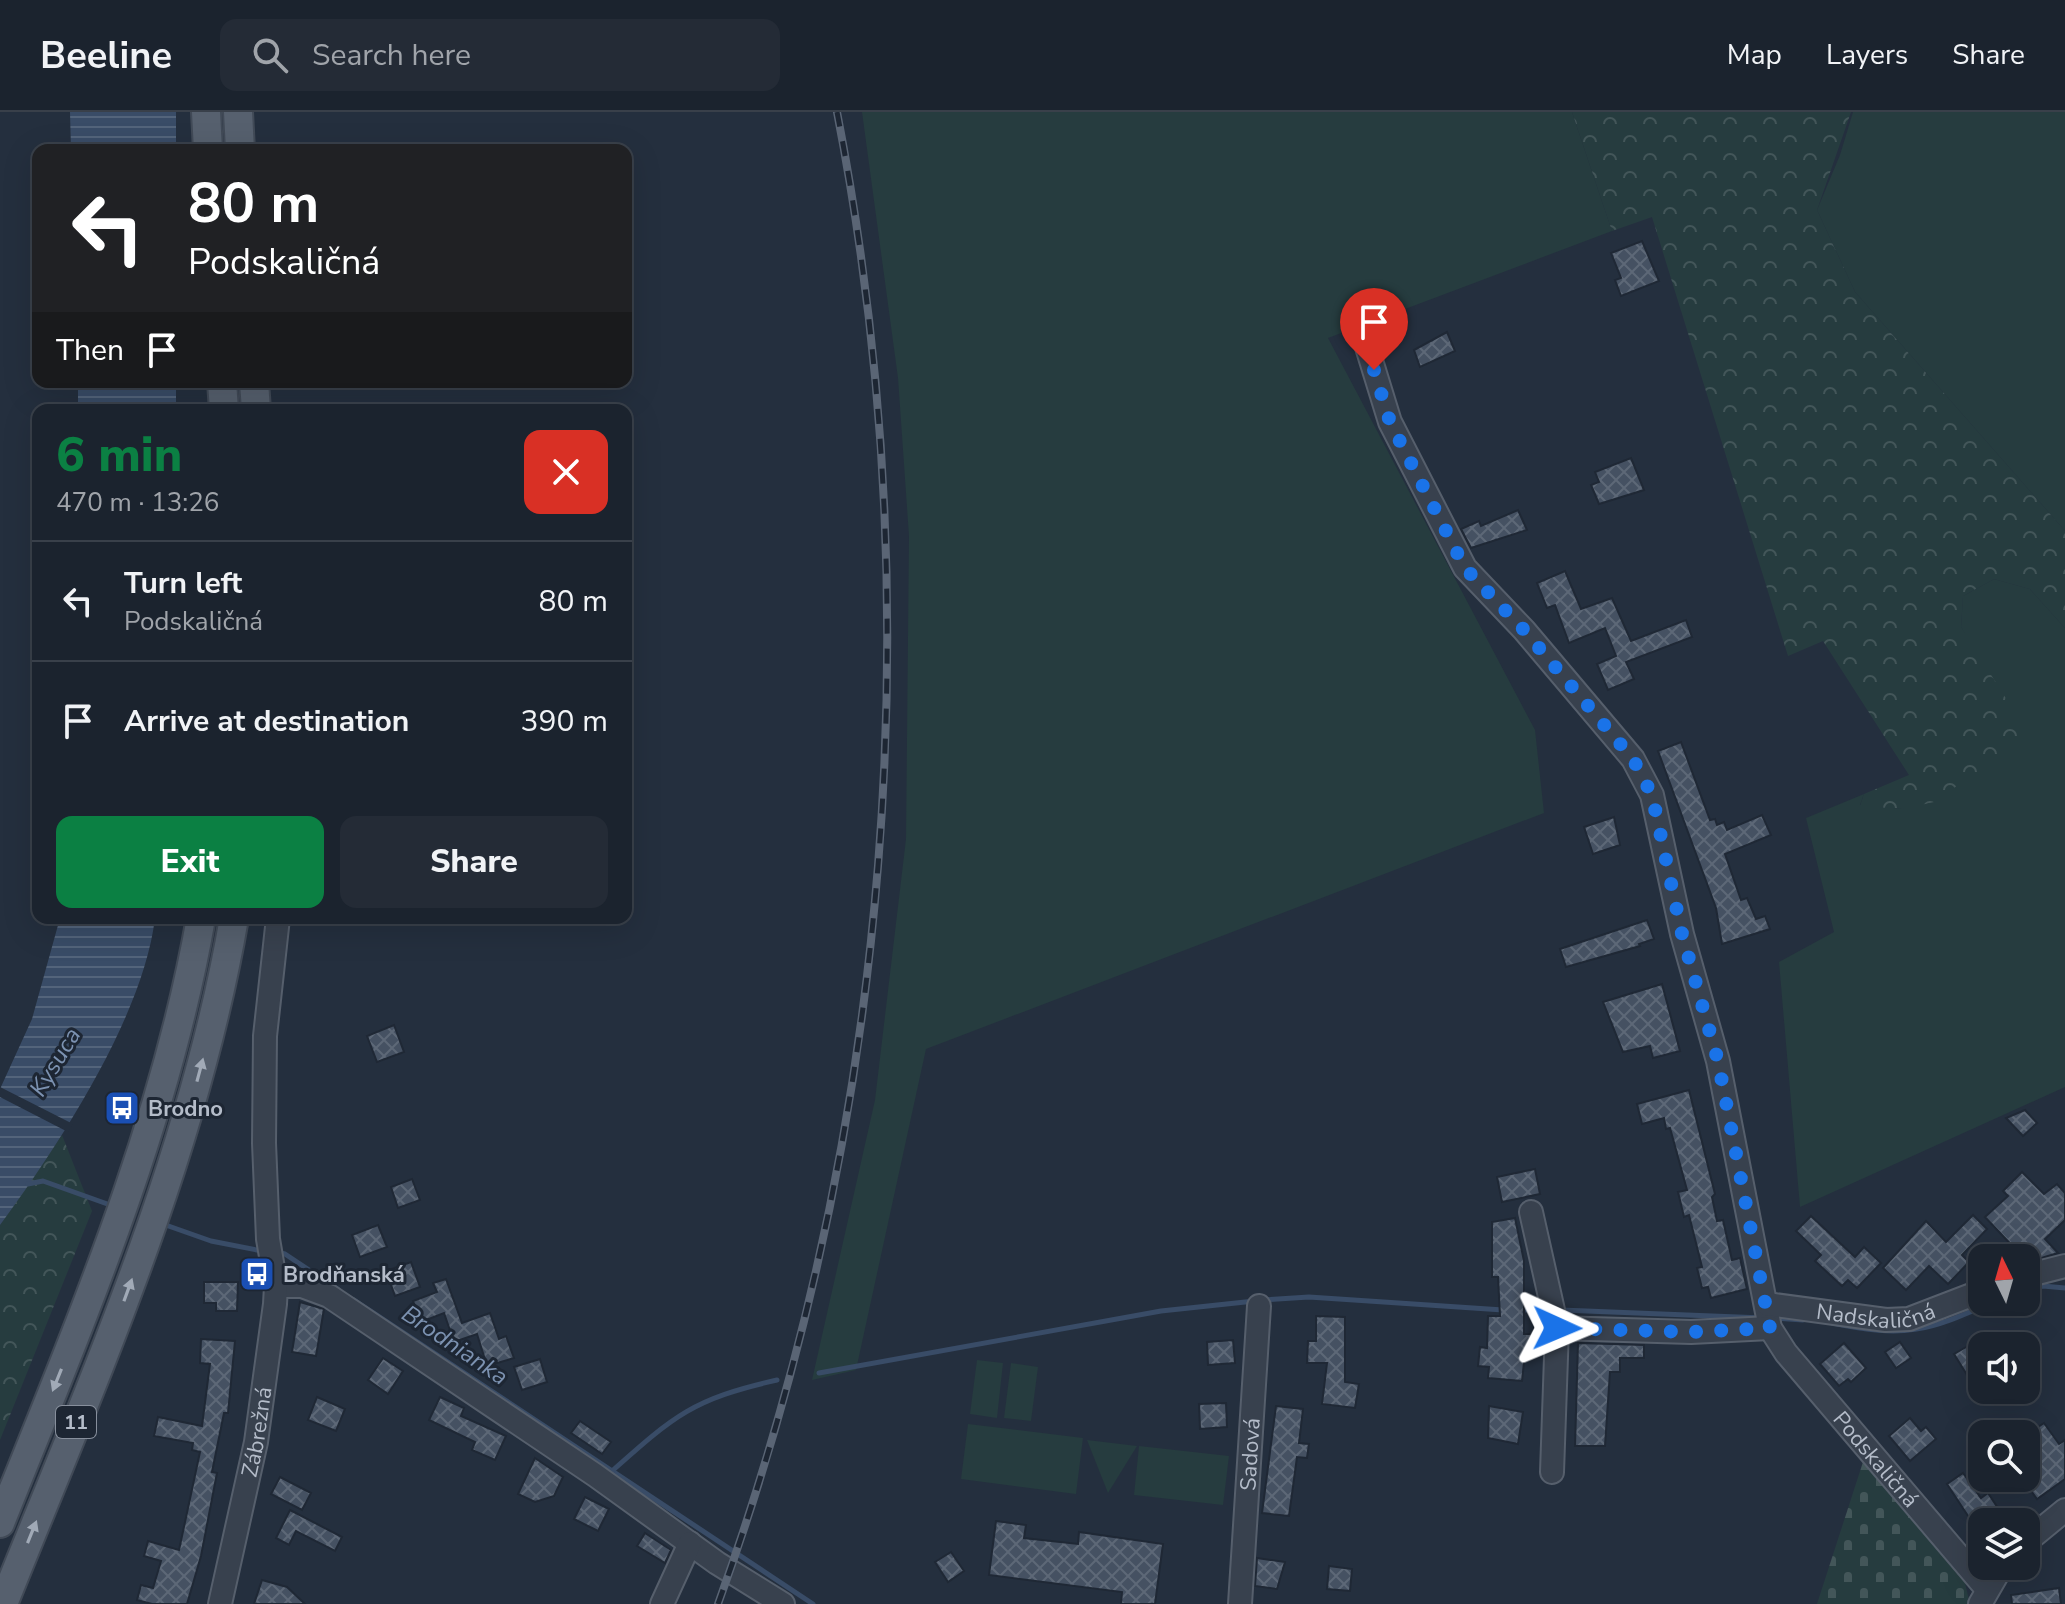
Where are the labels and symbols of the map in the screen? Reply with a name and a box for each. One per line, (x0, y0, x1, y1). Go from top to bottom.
pin (1340, 288, 1408, 370)
water label: Kysuca (22, 1022, 88, 1102)
one-way arrow (195, 1058, 207, 1083)
bus stop icon: Brodno (103, 1089, 141, 1127)
place label: Brodno (148, 1094, 223, 1124)
north arrow (1968, 1244, 2040, 1316)
bus stop icon: Brodňanská (238, 1255, 276, 1293)
place label: Brodňanská (283, 1260, 405, 1290)
one-way arrow (122, 1278, 135, 1302)
position arrow (1515, 1286, 1599, 1370)
street label: Nadskaličná (1814, 1296, 1940, 1336)
water label: Brodnianka (395, 1298, 515, 1392)
one-way arrow (50, 1368, 63, 1392)
street label: Zábrežná (235, 1385, 279, 1480)
street label: Podskaličná (1826, 1405, 1925, 1514)
road number: 11 (56, 1406, 96, 1438)
street label: Sadová (1233, 1417, 1268, 1492)
one-way arrow (26, 1520, 39, 1544)

